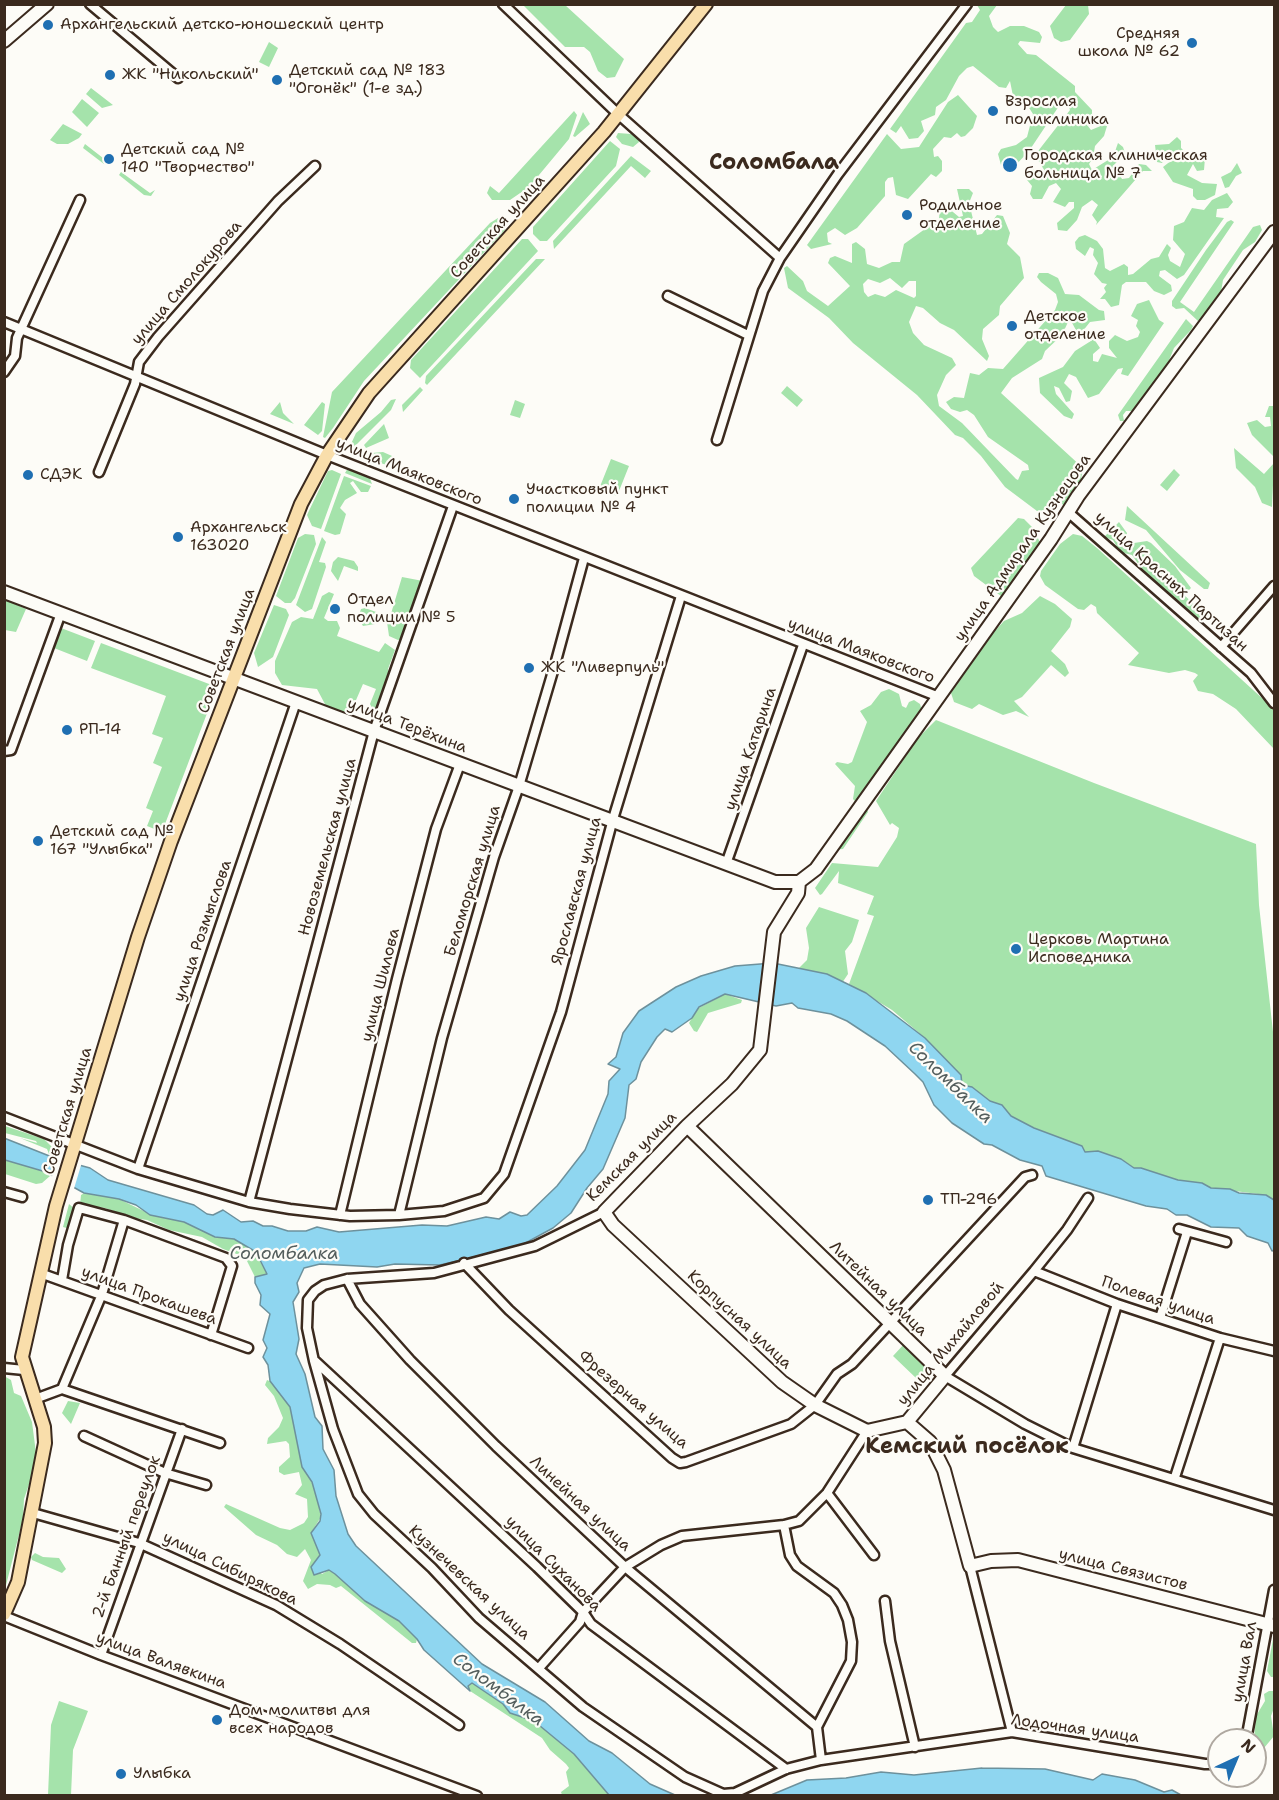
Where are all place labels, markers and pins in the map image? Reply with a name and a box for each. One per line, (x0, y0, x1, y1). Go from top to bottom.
place label: Архангельский детско-юношеский центр (60, 15, 384, 35)
marker: Архангельский детско-юношеский центр (41, 18, 55, 32)
place label: Средняя школа № 62 (1078, 24, 1180, 62)
marker: Средняя школа № 62 (1185, 36, 1199, 50)
place label: Детский сад № 183 "Огонёк" (1-е зд.) (289, 61, 446, 99)
place label: ЖК "Никольский" (122, 65, 259, 85)
marker: ЖК "Никольский" (103, 68, 117, 82)
marker: Детский сад № 183 "Огонёк" (1-е зд.) (270, 73, 284, 87)
place label: Взрослая поликлиника (1005, 92, 1109, 130)
marker: Взрослая поликлиника (986, 104, 1000, 118)
place label: Детский сад № 140 "Творчество" (121, 140, 255, 178)
place label: Городская клиническая больница № 7 (1024, 146, 1208, 184)
marker: Детский сад № 140 "Творчество" (102, 152, 116, 166)
marker: Городская клиническая больница № 7 (1001, 156, 1019, 174)
place label: Родильное отделение (919, 196, 1002, 234)
marker: Родильное отделение (900, 208, 914, 222)
place label: Детское отделение (1024, 307, 1106, 345)
marker: Детское отделение (1005, 319, 1019, 333)
place label: СДЭК (40, 465, 82, 485)
marker: СДЭК (21, 468, 35, 482)
place label: Участковый пункт полиции № 4 (526, 480, 668, 518)
marker: Участковый пункт полиции № 4 (507, 492, 521, 506)
place label: Архангельск 163020 (190, 518, 287, 556)
marker: Архангельск 163020 (171, 530, 185, 544)
place label: Отдел полиции № 5 (347, 590, 456, 628)
marker: Отдел полиции № 5 (328, 602, 342, 616)
place label: ЖК "Ливерпуль" (541, 658, 664, 678)
marker: ЖК "Ливерпуль" (522, 661, 536, 675)
place label: РП-14 (79, 720, 121, 740)
marker: РП-14 (60, 723, 74, 737)
place label: Детский сад № 167 "Улыбка" (50, 822, 173, 860)
marker: Детский сад № 167 "Улыбка" (31, 834, 45, 848)
place label: Церковь Мартина Исповедника (1028, 930, 1169, 968)
marker: Церковь Мартина Исповедника (1009, 942, 1023, 956)
place label: ТП-296 (940, 1190, 997, 1210)
marker: ТП-296 (921, 1193, 935, 1207)
place label: Дом молитвы для всех народов (229, 1701, 371, 1739)
marker: Дом молитвы для всех народов (210, 1713, 224, 1727)
place label: Улыбка (133, 1764, 191, 1784)
marker: Улыбка (114, 1767, 128, 1781)

